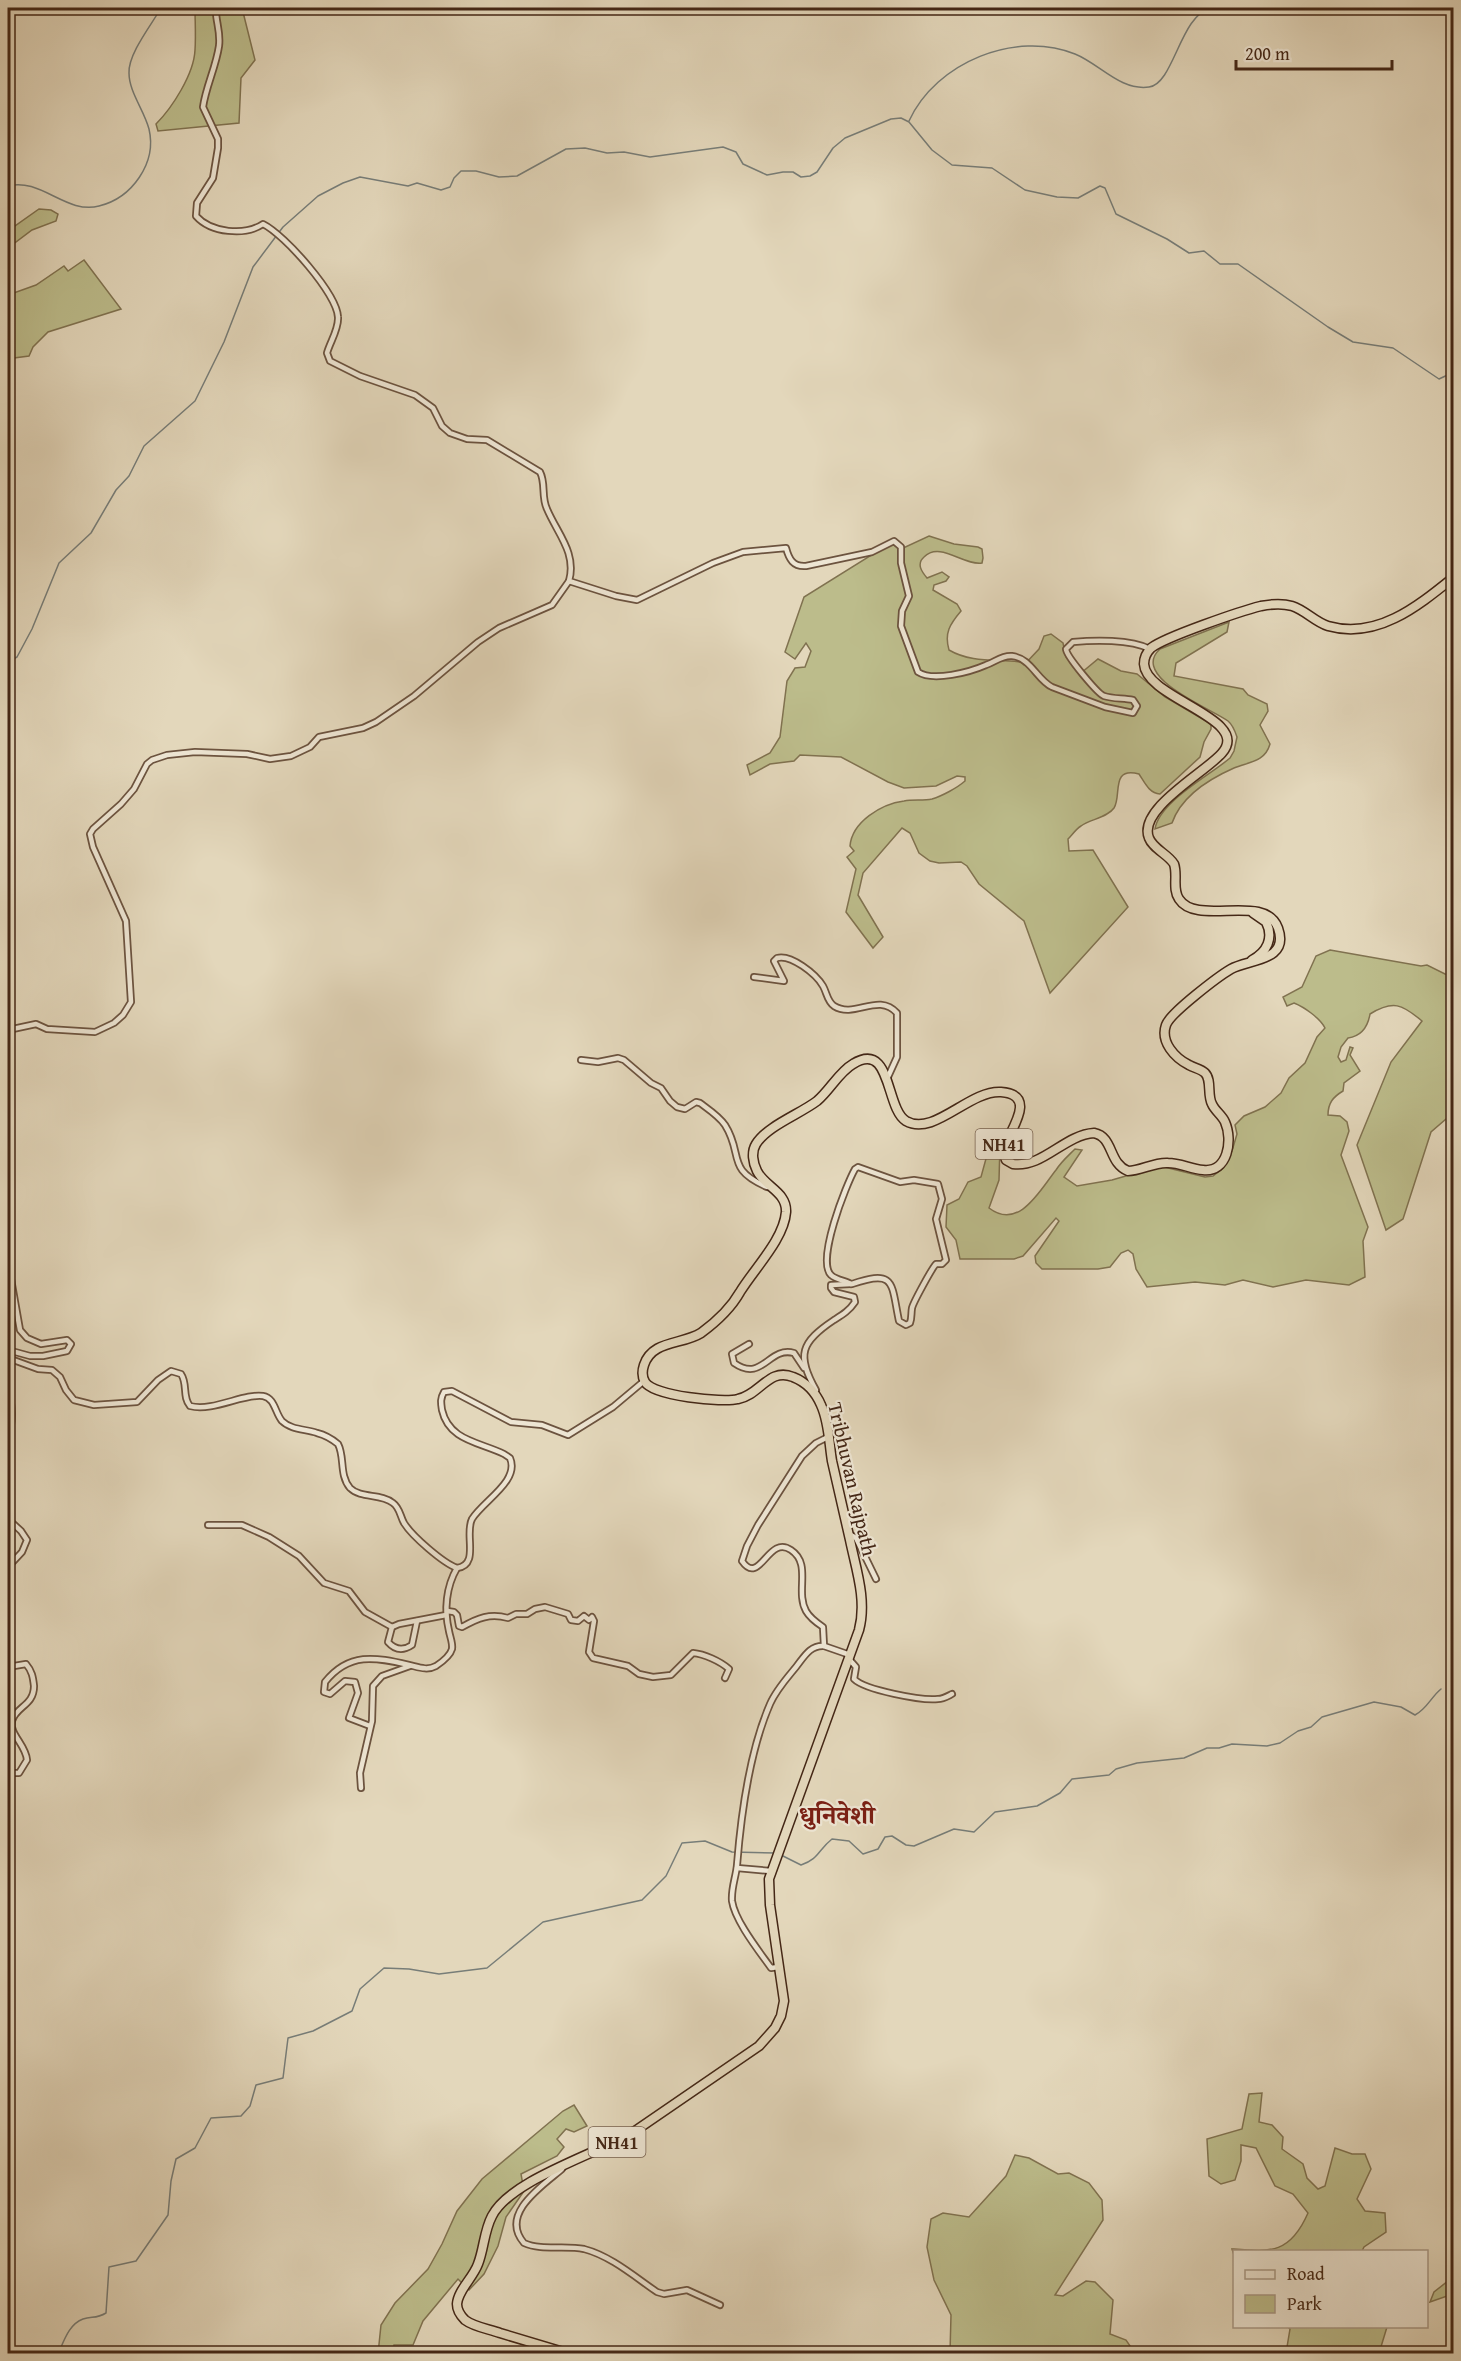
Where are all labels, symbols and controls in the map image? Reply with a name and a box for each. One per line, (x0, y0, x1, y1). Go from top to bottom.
scale bar (1236, 33, 1392, 71)
text: 200 m (1245, 40, 1290, 67)
road number: NH41 (976, 1129, 1032, 1159)
street label: Tribhuvan Rajpath (821, 1399, 885, 1559)
district label: धुनिवेशी (799, 1795, 877, 1834)
road number: NH41 (588, 2127, 646, 2157)
legend (1233, 2250, 1428, 2328)
text: Road (1287, 2260, 1325, 2287)
text: Park (1287, 2290, 1323, 2317)

